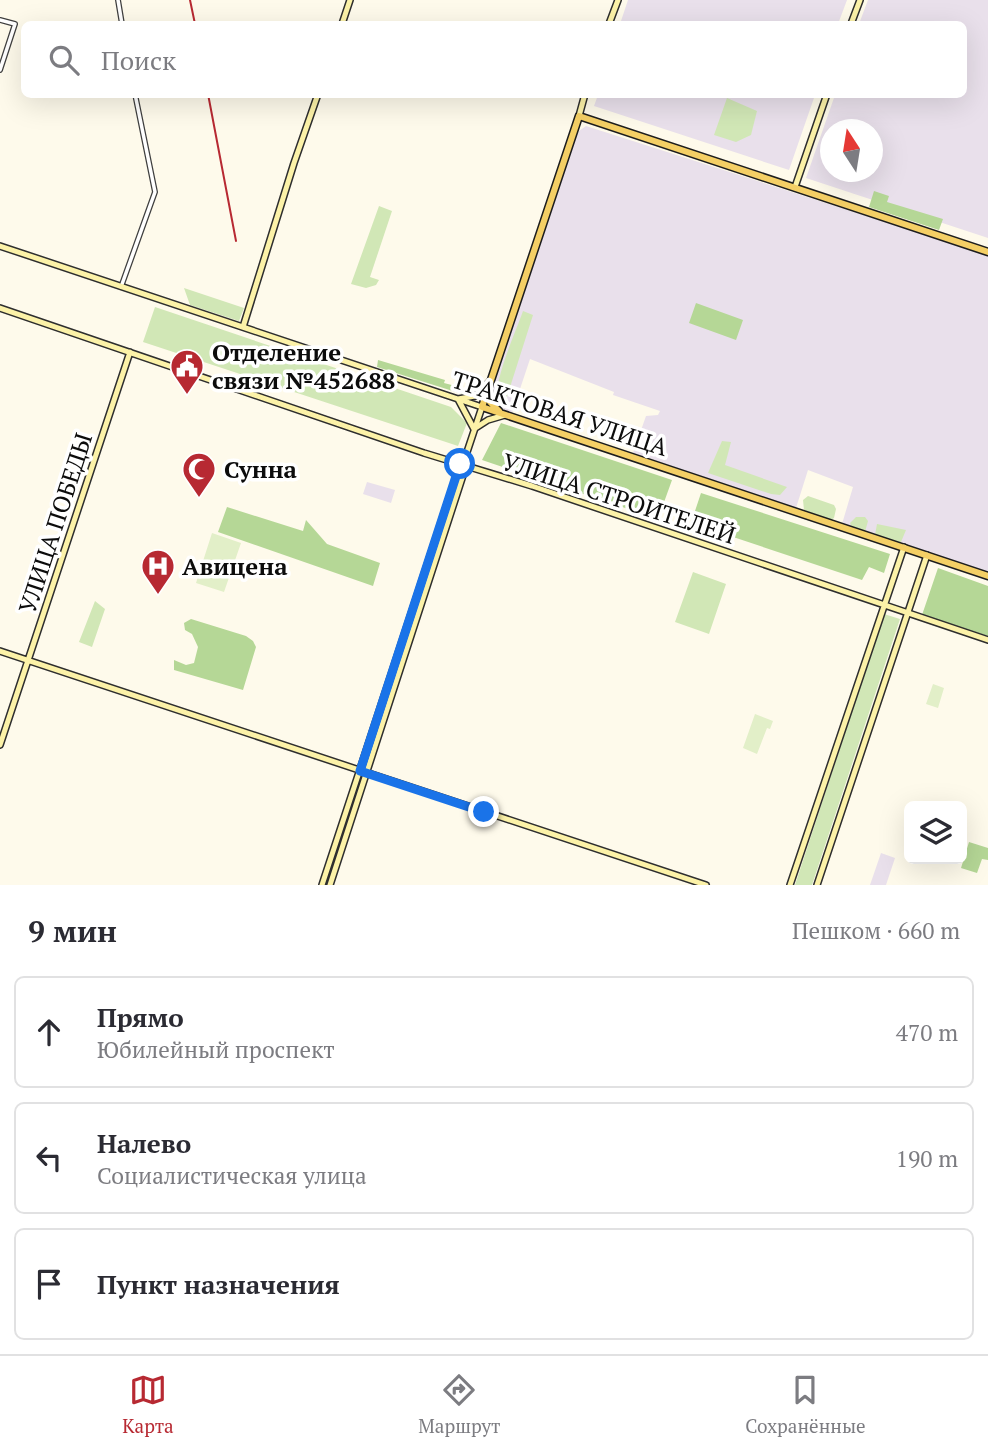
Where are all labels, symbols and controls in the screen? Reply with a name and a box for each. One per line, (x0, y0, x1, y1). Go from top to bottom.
search box (21, 21, 967, 98)
icon: search (45, 41, 83, 79)
text: Поиск (101, 43, 176, 77)
north arrow (820, 119, 883, 182)
place label: Отделение связи №452688 (212, 336, 395, 396)
public building icon: Отделение связи №452688 (168, 347, 206, 396)
street label: ТРАКТОВАЯ УЛИЦА (448, 363, 673, 463)
street label: УЛИЦА ПОБЕДЫ (11, 429, 99, 617)
street label: УЛИЦА СТРОИТЕЛЕЙ (498, 445, 740, 551)
route start (444, 448, 475, 479)
mosque icon: Сунна (180, 450, 218, 499)
place label: Сунна (224, 453, 298, 485)
hospital icon: Авицена (139, 547, 177, 596)
place label: Авицена (182, 550, 288, 582)
route end (468, 796, 499, 827)
map controls (904, 801, 967, 864)
button: layers (904, 801, 967, 864)
text: 9 мин (28, 911, 117, 951)
text: Пешком · 660 m (792, 915, 960, 946)
text: Прямо (97, 1000, 184, 1034)
icon: ahead (30, 1013, 68, 1051)
text: 470 m (896, 1017, 958, 1048)
text: Юбилейный проспект (97, 1034, 335, 1065)
text: Налево (97, 1126, 191, 1160)
icon: left (30, 1139, 68, 1177)
text: 190 m (896, 1143, 958, 1174)
text: Социалистическая улица (97, 1160, 367, 1191)
icon: arrive (30, 1265, 68, 1303)
text: Пункт назначения (97, 1267, 340, 1301)
tab: Карта (122, 1371, 174, 1438)
tab: Маршрут (418, 1371, 501, 1438)
tab: Сохранённые (745, 1371, 866, 1438)

